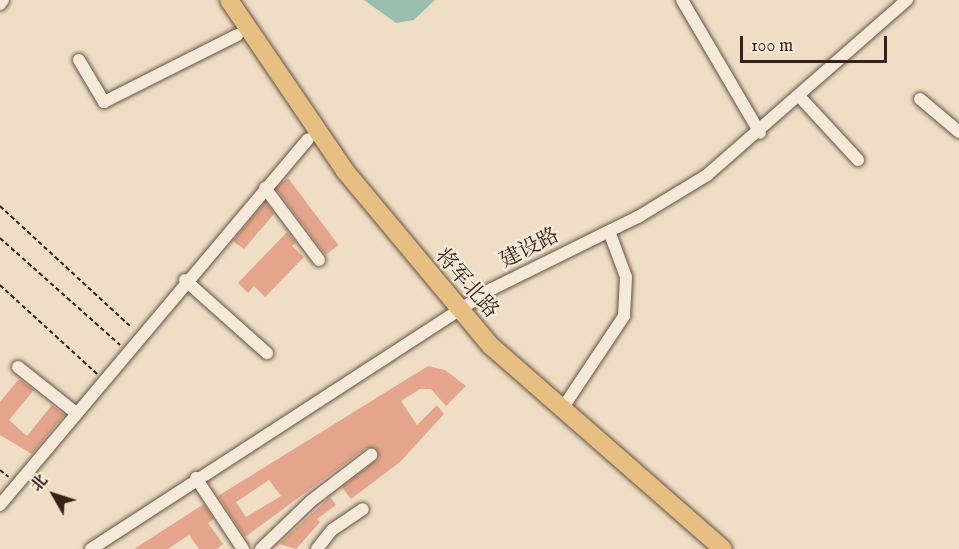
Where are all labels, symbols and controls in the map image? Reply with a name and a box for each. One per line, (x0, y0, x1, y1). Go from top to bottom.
scale bar (743, 24, 890, 62)
text: 100 m (751, 35, 793, 58)
street label: 建设路 (496, 223, 564, 275)
street label: 将军北路 (429, 244, 503, 324)
north arrow (24, 465, 84, 525)
text: 北 (27, 471, 53, 496)

